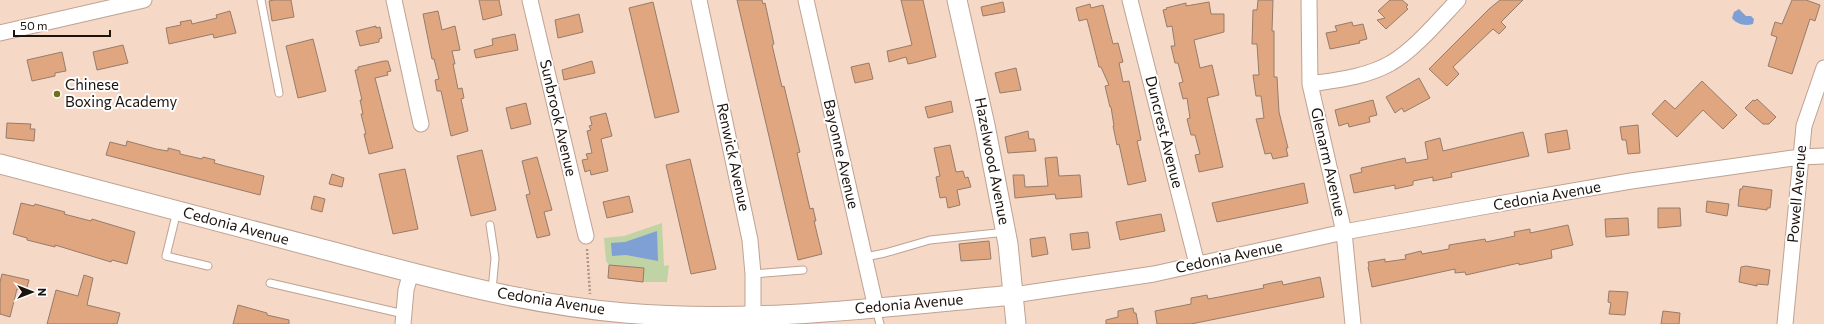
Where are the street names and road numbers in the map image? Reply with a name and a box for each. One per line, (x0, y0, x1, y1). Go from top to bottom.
street label: Sunbrook Avenue (537, 58, 581, 178)
street label: Duncrest Avenue (1142, 74, 1188, 190)
street label: Hazelwood Avenue (972, 96, 1014, 226)
street label: Bayonne Avenue (821, 97, 863, 210)
street label: Renwick Avenue (714, 101, 754, 213)
street label: Glenarm Avenue (1308, 106, 1350, 218)
street label: Powell Avenue (1783, 144, 1809, 244)
street label: Cedonia Avenue (1492, 177, 1602, 213)
street label: Cedonia Avenue (181, 202, 291, 248)
street label: Cedonia Avenue (1174, 236, 1284, 276)
street label: Cedonia Avenue (496, 283, 606, 317)
street label: Cedonia Avenue (854, 289, 964, 317)

